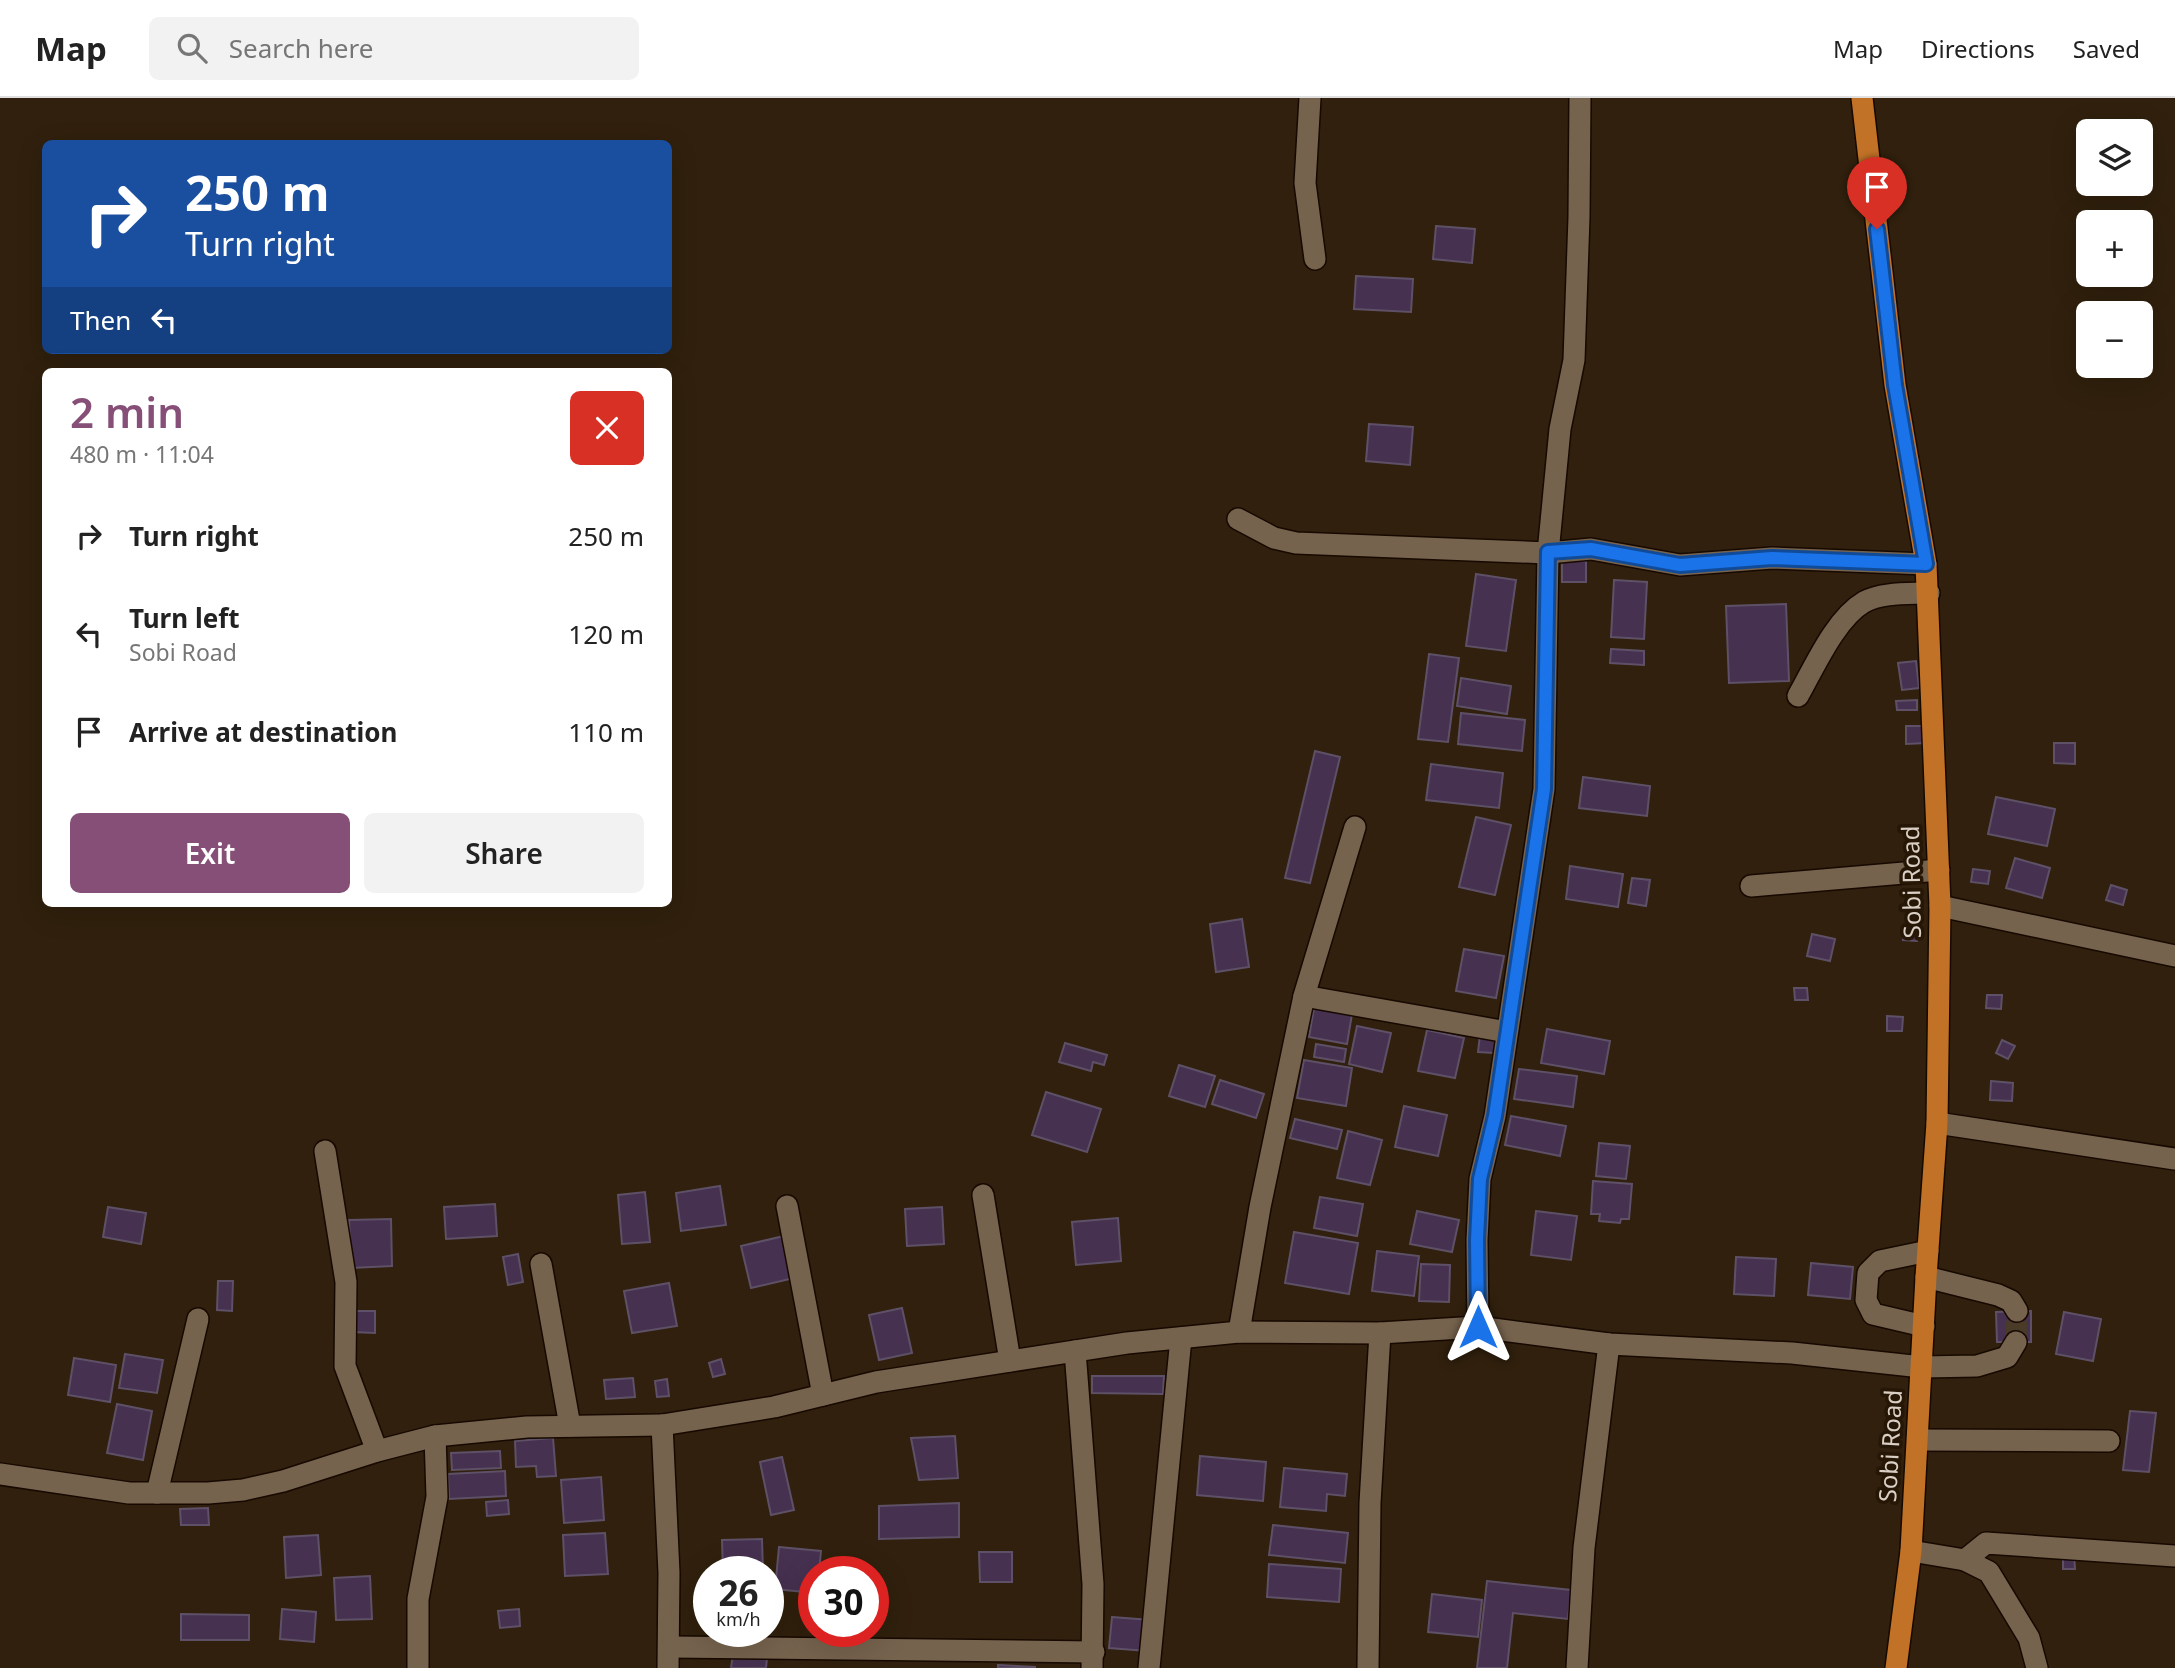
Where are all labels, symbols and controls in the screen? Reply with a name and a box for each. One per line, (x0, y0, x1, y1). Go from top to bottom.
search box (149, 17, 639, 80)
text: Map (35, 26, 107, 71)
icon: search (173, 29, 211, 67)
text: Search here (229, 30, 373, 66)
text: Map (1833, 32, 1883, 65)
text: Directions (1921, 32, 2035, 65)
text: Saved (2073, 32, 2140, 65)
map controls (2076, 119, 2153, 378)
button: layers (2076, 119, 2153, 196)
pin (1847, 157, 1907, 229)
text: 250 m (185, 159, 330, 225)
icon: right (70, 168, 161, 259)
icon: arrive (1858, 168, 1896, 206)
button: + (2076, 210, 2153, 287)
text: Turn right (185, 222, 335, 265)
icon: left (145, 301, 183, 339)
button: − (2076, 301, 2153, 378)
text: Then (70, 302, 131, 338)
text: 2 min (70, 383, 184, 440)
button: close (570, 391, 644, 465)
text: 480 m · 11:04 (70, 438, 214, 470)
icon: right (70, 517, 108, 555)
text: Turn right (129, 518, 259, 554)
text: 250 m (568, 518, 644, 554)
text: Turn left (129, 600, 240, 636)
icon: left (70, 615, 108, 653)
text: 120 m (568, 616, 644, 652)
text: Sobi Road (129, 636, 237, 668)
icon: arrive (70, 713, 108, 751)
text: Arrive at destination (129, 714, 398, 750)
text: 110 m (568, 714, 644, 750)
button: Exit (70, 813, 350, 893)
button: Share (364, 813, 644, 893)
street label: Sobi Road (1893, 825, 1928, 939)
position arrow (1441, 1290, 1515, 1364)
street label: Sobi Road (1870, 1389, 1909, 1503)
speed limit sign: 30 (798, 1556, 889, 1647)
text: 26 (718, 1569, 759, 1616)
text: km/h (716, 1607, 761, 1631)

